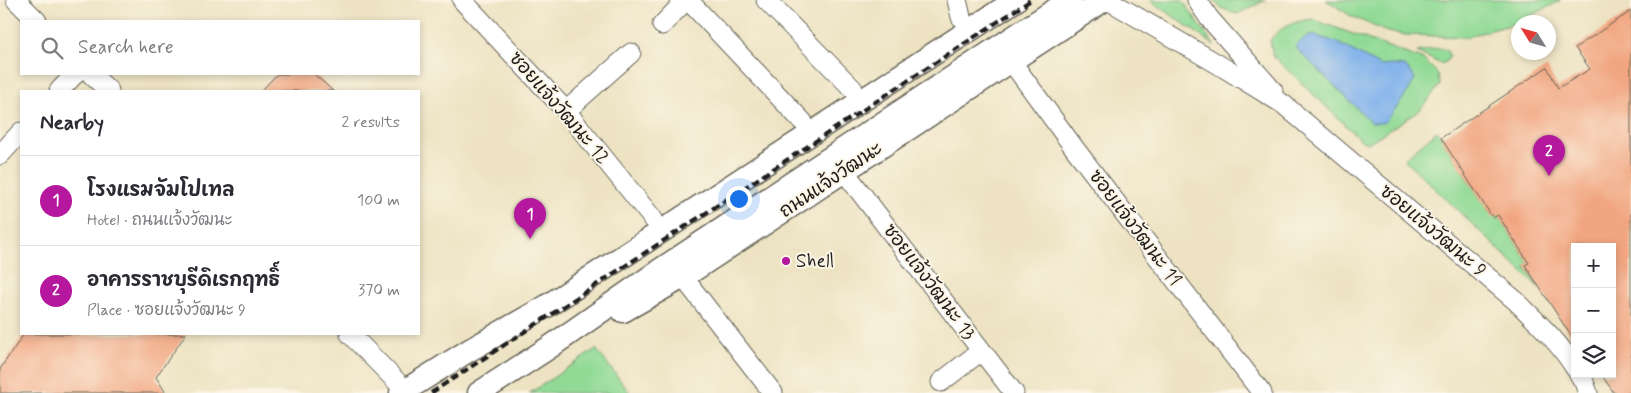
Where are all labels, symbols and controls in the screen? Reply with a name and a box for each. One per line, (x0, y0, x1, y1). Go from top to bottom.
north arrow (1511, 15, 1556, 60)
search box (20, 20, 420, 75)
icon: search (38, 34, 66, 62)
text: Search here (78, 35, 174, 60)
street label: ซอยแจ้งวัฒนะ 12 (503, 46, 615, 170)
text: Nearby (40, 109, 104, 137)
text: 2 results (342, 112, 400, 133)
pin: 2 (1533, 135, 1565, 176)
street label: ถนนแจ้งวัฒนะ (774, 136, 888, 224)
street label: ซอยแจ้งวัฒนะ 11 (1083, 165, 1187, 291)
text: โรงแรมจัมโปเทล (87, 178, 234, 203)
street label: ซอยแจ้งวัฒนะ 9 (1374, 179, 1492, 283)
your location (726, 186, 752, 212)
text: 1 (52, 190, 60, 211)
text: 100 m (357, 190, 400, 211)
pin: 1 (514, 198, 546, 239)
text: Hotel · ถนนแจ้งวัฒนะ (87, 210, 233, 231)
street label: ซอยแจ้งวัฒนะ 13 (877, 219, 981, 345)
map controls (1571, 243, 1616, 378)
button: + (1571, 243, 1616, 288)
place label: Shell (796, 249, 834, 274)
marker: Shell (780, 255, 792, 267)
text: อาคารราชบุรีดิเรกฤทธิ์ (87, 268, 280, 293)
text: 2 (52, 280, 60, 301)
text: 370 m (358, 280, 400, 301)
button: − (1571, 288, 1616, 333)
text: Place · ซอยแจ้งวัฒนะ 9 (87, 300, 246, 321)
button: layers (1571, 333, 1616, 378)

